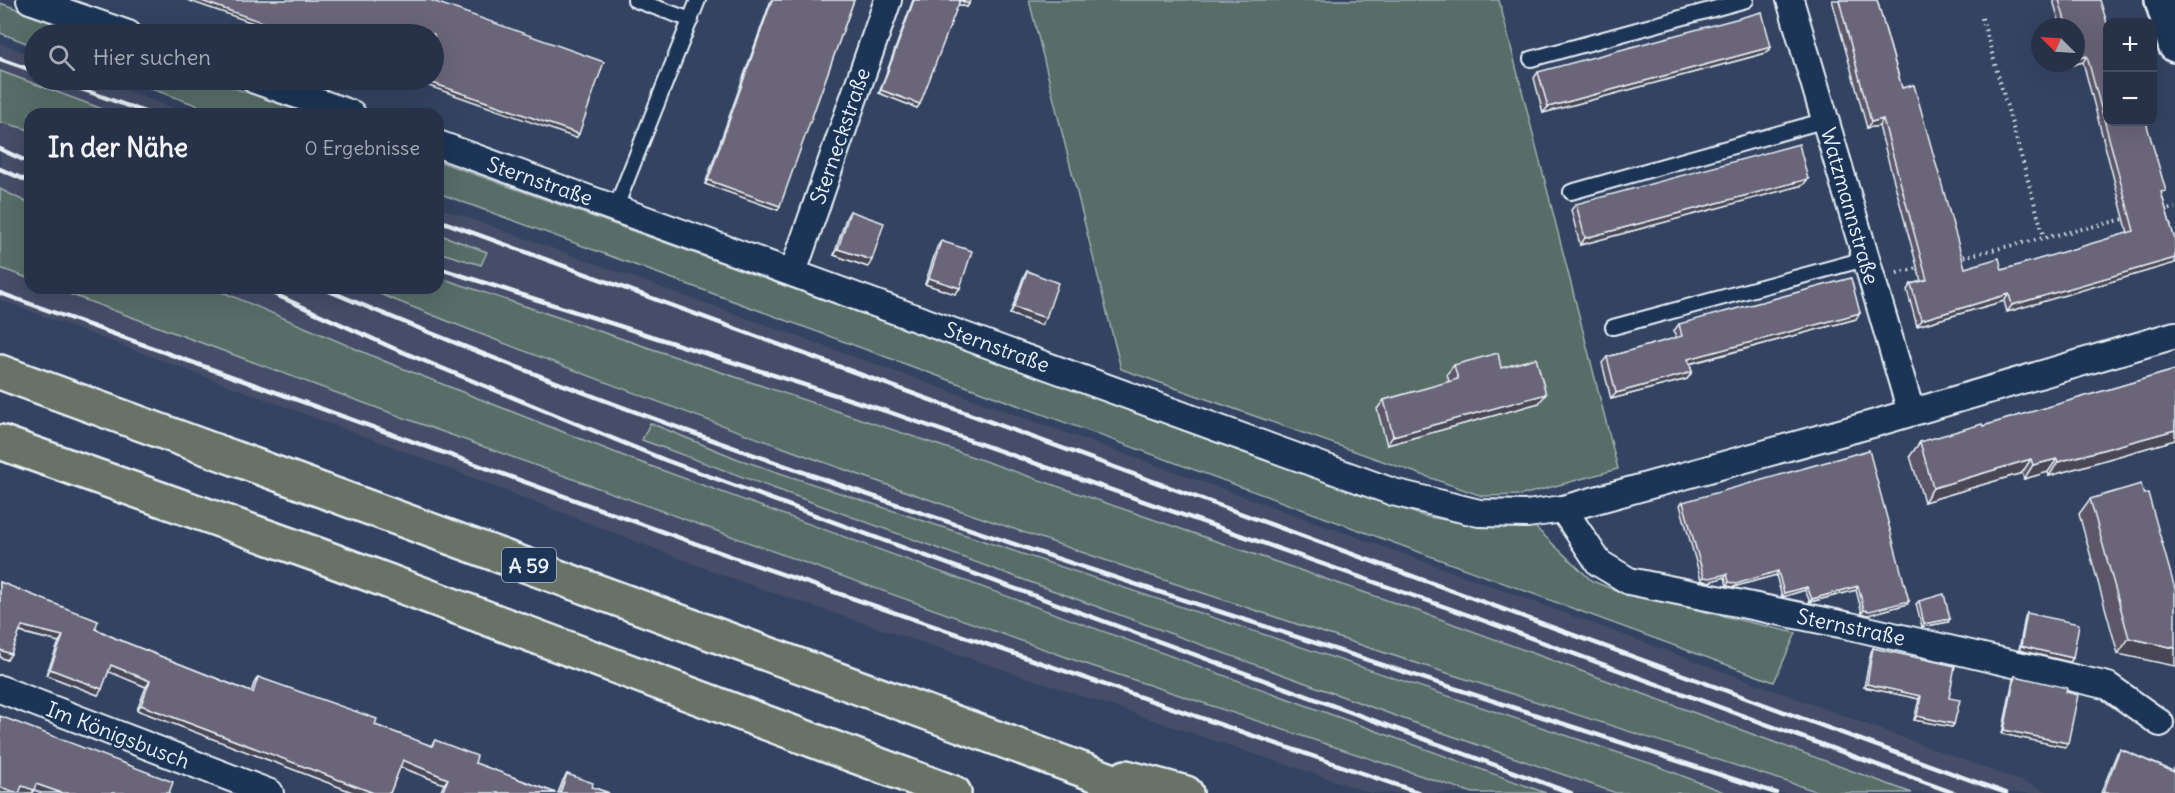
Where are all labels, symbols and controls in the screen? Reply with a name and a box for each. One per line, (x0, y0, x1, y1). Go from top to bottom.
north arrow (2031, 18, 2085, 72)
map controls (2103, 18, 2157, 126)
button: + (2103, 18, 2157, 72)
search box (24, 24, 444, 90)
icon: search (45, 41, 78, 74)
text: Hier suchen (93, 43, 211, 71)
street label: Sterneckstraße (804, 64, 876, 208)
button: − (2103, 72, 2157, 126)
street label: Watzmannstraße (1815, 124, 1885, 288)
text: In der Nähe (48, 131, 188, 164)
text: 0 Ergebnisse (304, 135, 420, 160)
street label: Sternstraße (484, 150, 596, 212)
street label: Sternstraße (941, 316, 1053, 378)
road number: A 59 (502, 548, 556, 582)
street label: Sternstraße (1794, 602, 1908, 652)
street label: Im Königsbusch (43, 695, 193, 775)

